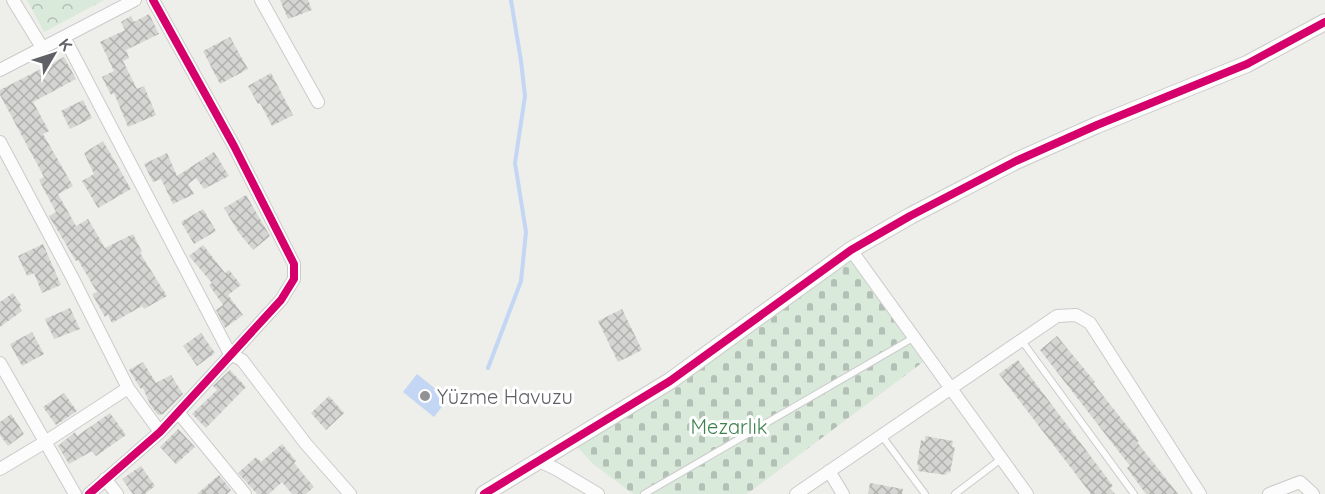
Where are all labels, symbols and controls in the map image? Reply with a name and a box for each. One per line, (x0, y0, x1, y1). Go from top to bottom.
north arrow (24, 24, 84, 84)
text: K (55, 34, 77, 55)
place label: Yüzme Havuzu (437, 384, 573, 409)
marker: Yüzme Havuzu (418, 389, 432, 403)
park label: Mezarlık (691, 414, 767, 439)

